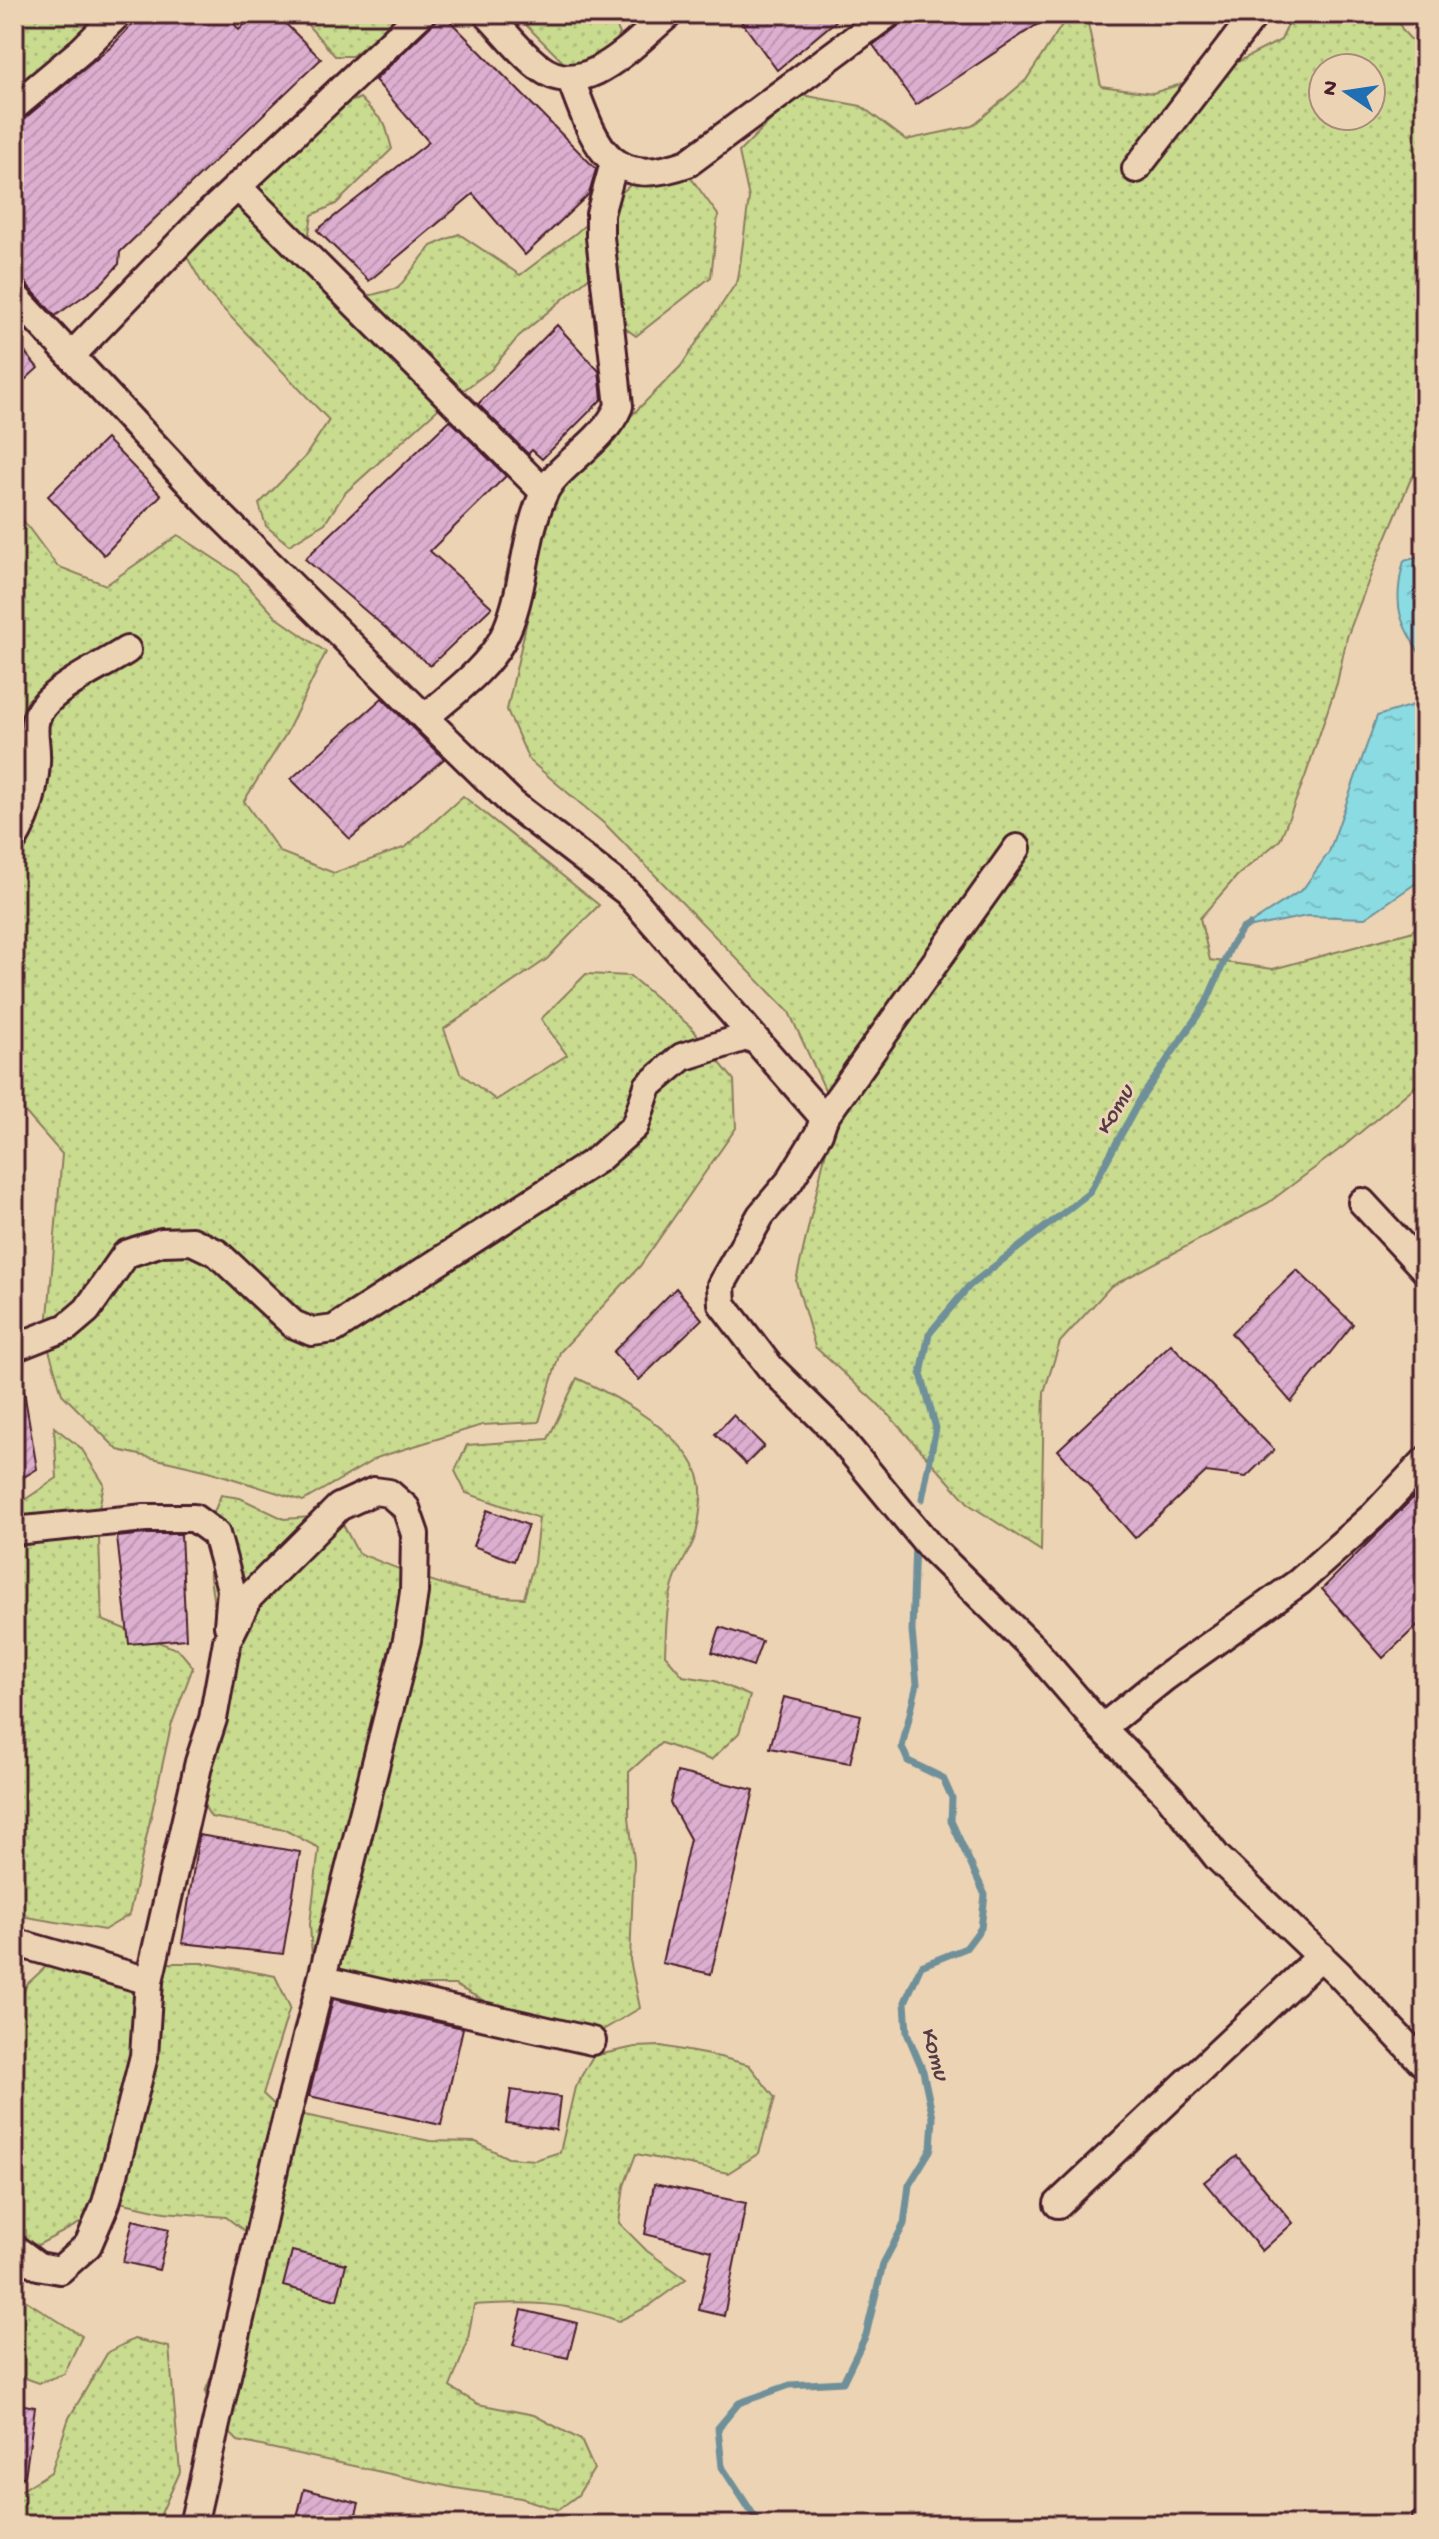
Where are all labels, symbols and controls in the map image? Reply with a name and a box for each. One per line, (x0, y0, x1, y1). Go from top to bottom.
north arrow (1307, 52, 1387, 132)
text: N (1317, 78, 1346, 98)
water label: Komu (1090, 1079, 1143, 1141)
water label: Komu (912, 2024, 955, 2086)

